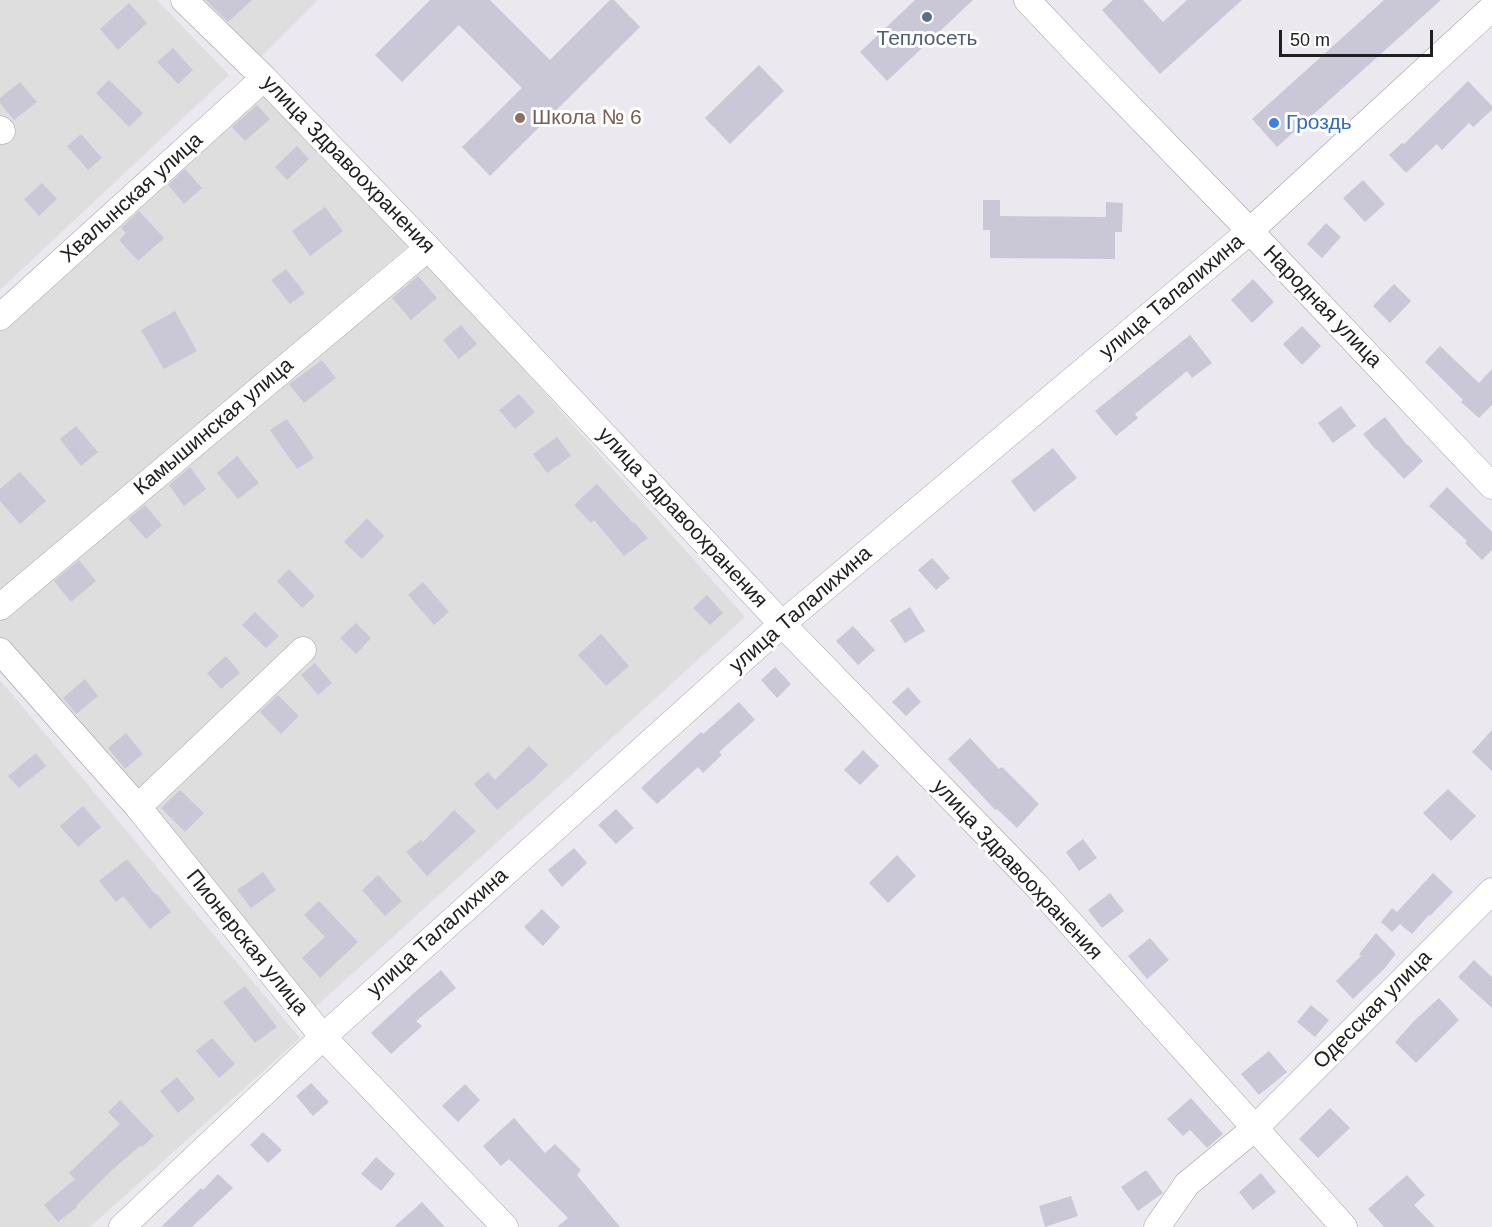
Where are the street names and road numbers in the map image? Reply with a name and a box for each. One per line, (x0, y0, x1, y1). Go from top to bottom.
street label: улица Здравоохранения (256, 71, 440, 259)
street label: Хвалынская улица (56, 128, 208, 268)
street label: улица Талалихина (1095, 229, 1249, 365)
street label: Народная улица (1257, 241, 1387, 373)
street label: Камышинская улица (129, 353, 299, 501)
street label: улица Здравоохранения (592, 422, 772, 614)
street label: улица Талалихина (725, 541, 877, 679)
street label: улица Здравоохранения (927, 774, 1107, 966)
street label: улица Талалихина (362, 863, 514, 1003)
street label: Пионерская улица (180, 865, 314, 1021)
street label: Одесская улица (1309, 946, 1437, 1074)

